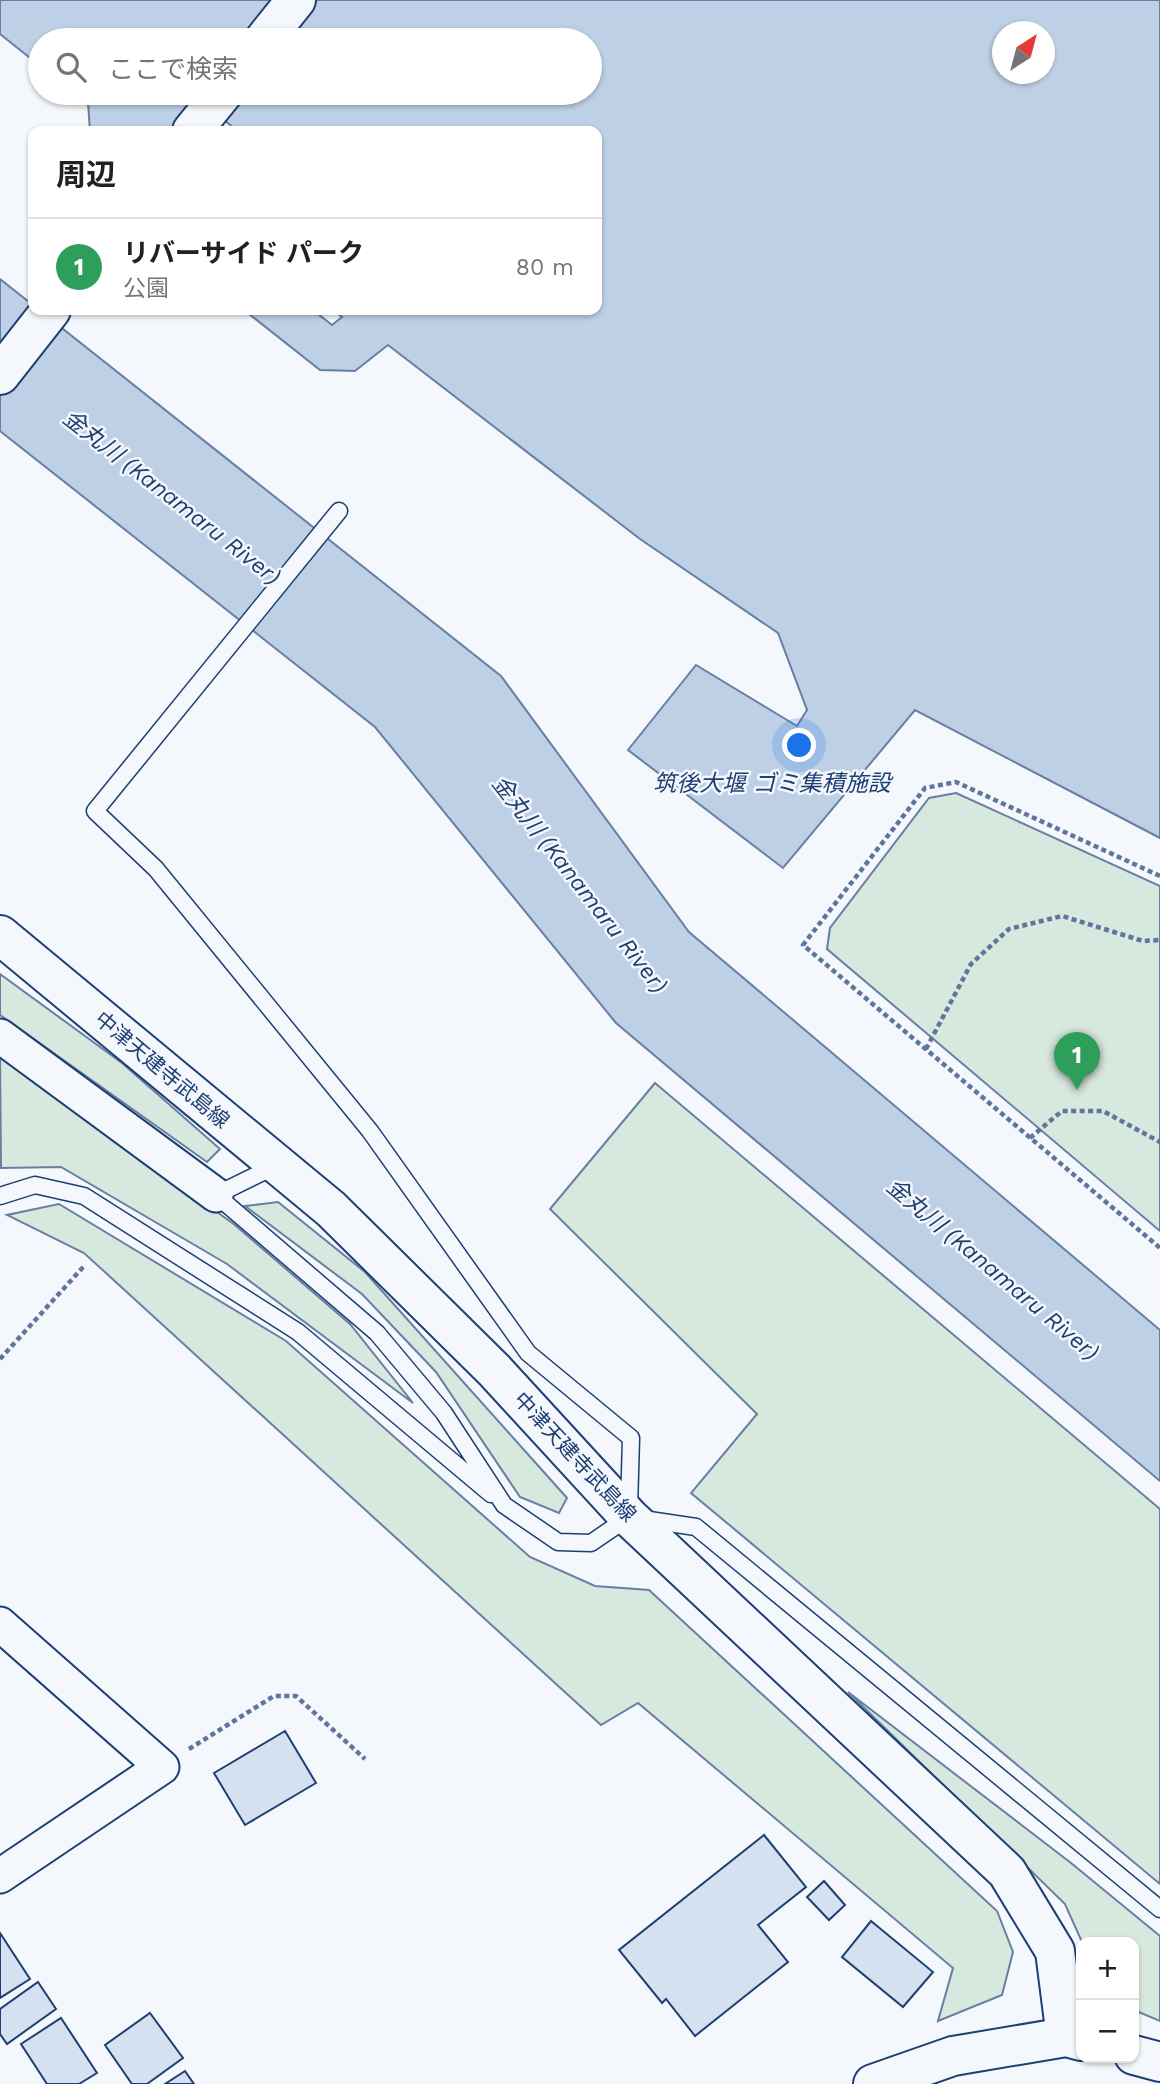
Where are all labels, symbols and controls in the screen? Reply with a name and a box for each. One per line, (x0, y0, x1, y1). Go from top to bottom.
north arrow (992, 21, 1055, 84)
search box (28, 28, 602, 105)
icon: search (52, 48, 90, 86)
text: ここで検索 (108, 54, 238, 84)
text: 周辺 (56, 157, 116, 192)
text: リバーサイド パーク (123, 238, 364, 268)
text: 1 (74, 254, 84, 281)
text: 80 m (516, 254, 574, 281)
text: 公園 (123, 275, 169, 302)
water label: 金丸川 (Kanamaru River) (58, 404, 286, 591)
your location (782, 728, 816, 762)
water label: 金丸川 (Kanamaru River) (486, 770, 673, 998)
water label: 筑後大堰 ゴミ集積施設 (653, 770, 894, 797)
street label: 中津天建寺武島線 (90, 1006, 235, 1133)
pin: 1 (1054, 1032, 1100, 1090)
water label: 金丸川 (Kanamaru River) (881, 1173, 1104, 1366)
street label: 中津天建寺武島線 (509, 1387, 642, 1527)
map controls (1076, 1937, 1139, 2063)
button: + (1076, 1937, 1139, 2000)
button: − (1076, 2000, 1139, 2063)

